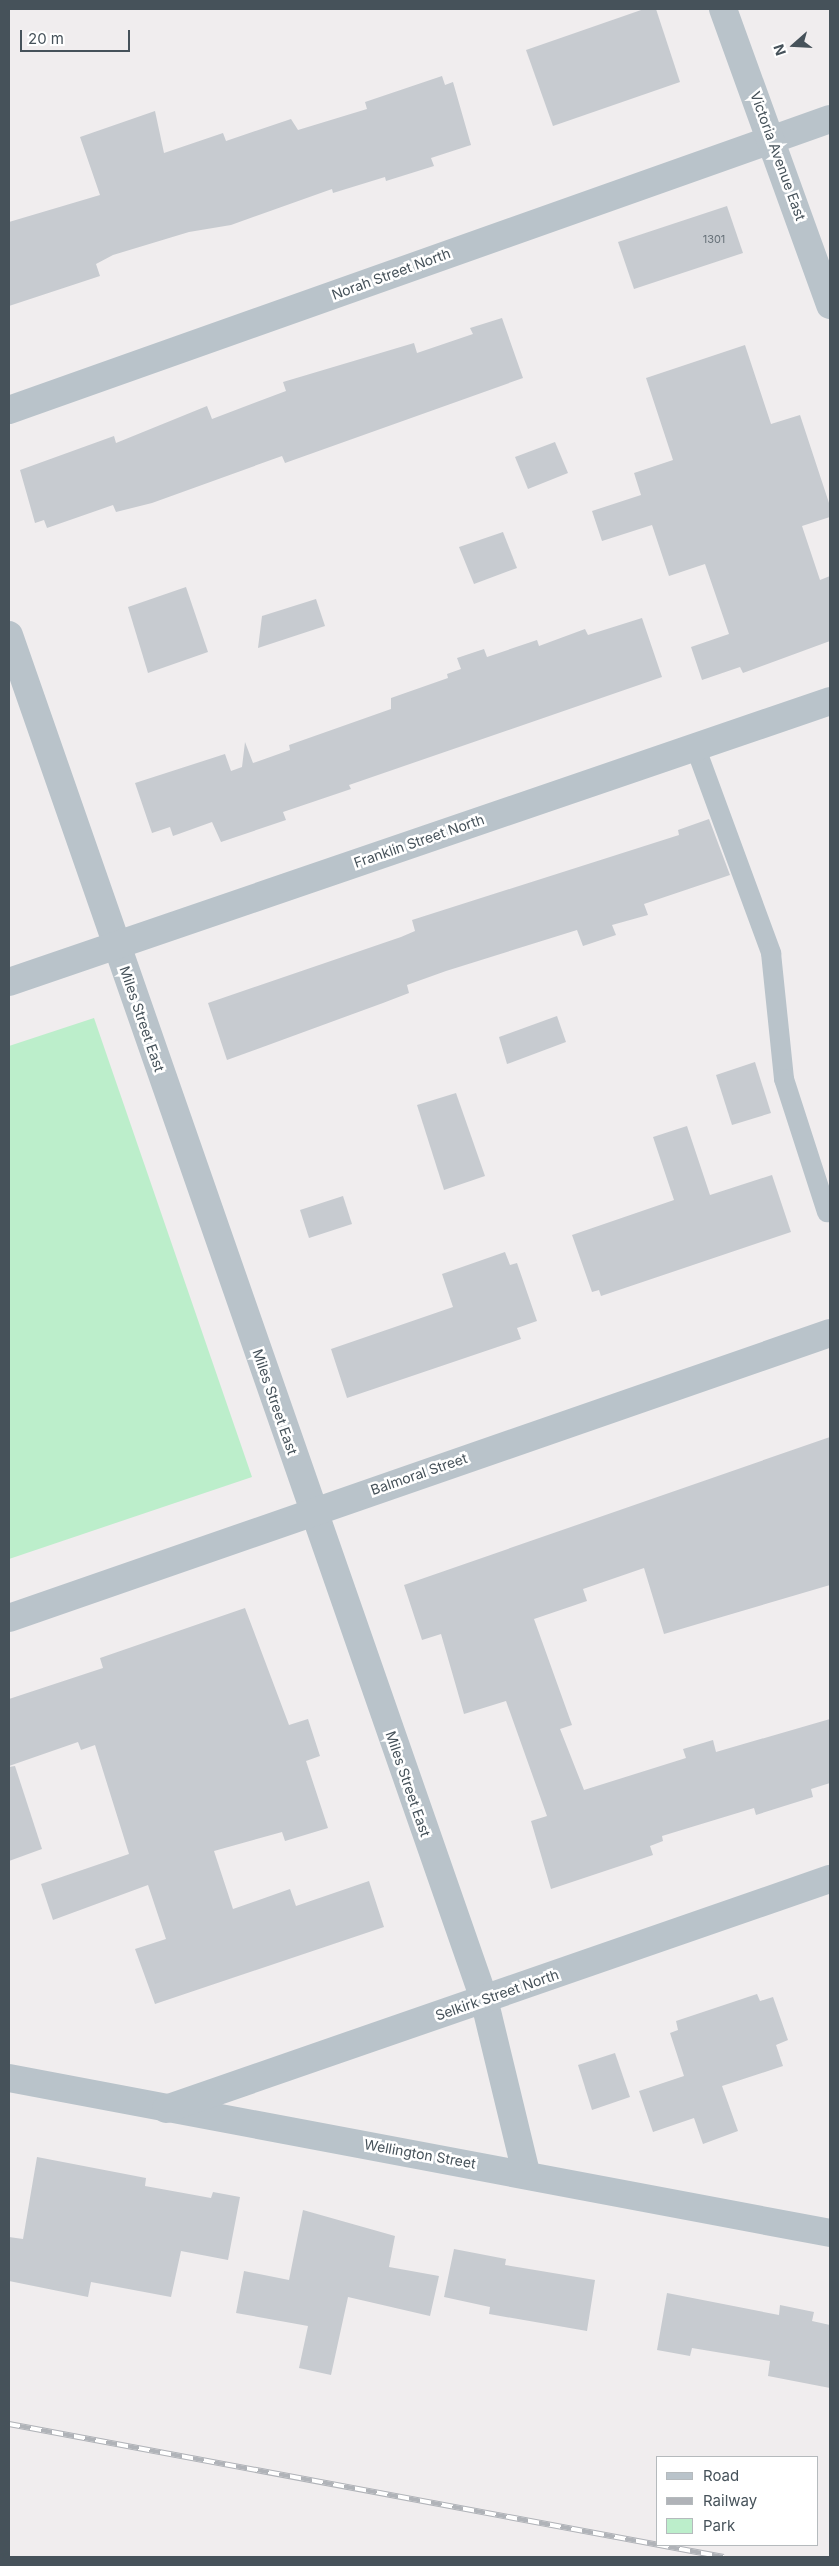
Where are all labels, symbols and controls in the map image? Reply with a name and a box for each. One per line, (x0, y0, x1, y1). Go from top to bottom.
scale bar (22, 20, 132, 52)
north arrow (769, 20, 819, 70)
text: 20 m (28, 29, 64, 48)
text: N (770, 42, 789, 58)
street label: Victoria Avenue East (747, 89, 809, 223)
house number: 1301 (703, 232, 725, 246)
street label: Norah Street North (329, 245, 453, 303)
street label: Franklin Street North (352, 811, 486, 871)
street label: Miles Street East (116, 964, 168, 1074)
street label: Miles Street East (249, 1347, 301, 1457)
street label: Balmoral Street (368, 1450, 470, 1498)
street label: Miles Street East (382, 1729, 434, 1839)
street label: Selkirk Street North (433, 1966, 561, 2024)
street label: Wellington Street (363, 2136, 477, 2172)
legend (656, 2456, 819, 2546)
text: Road (703, 2466, 739, 2485)
text: Railway (703, 2491, 757, 2510)
text: Park (703, 2516, 735, 2535)

